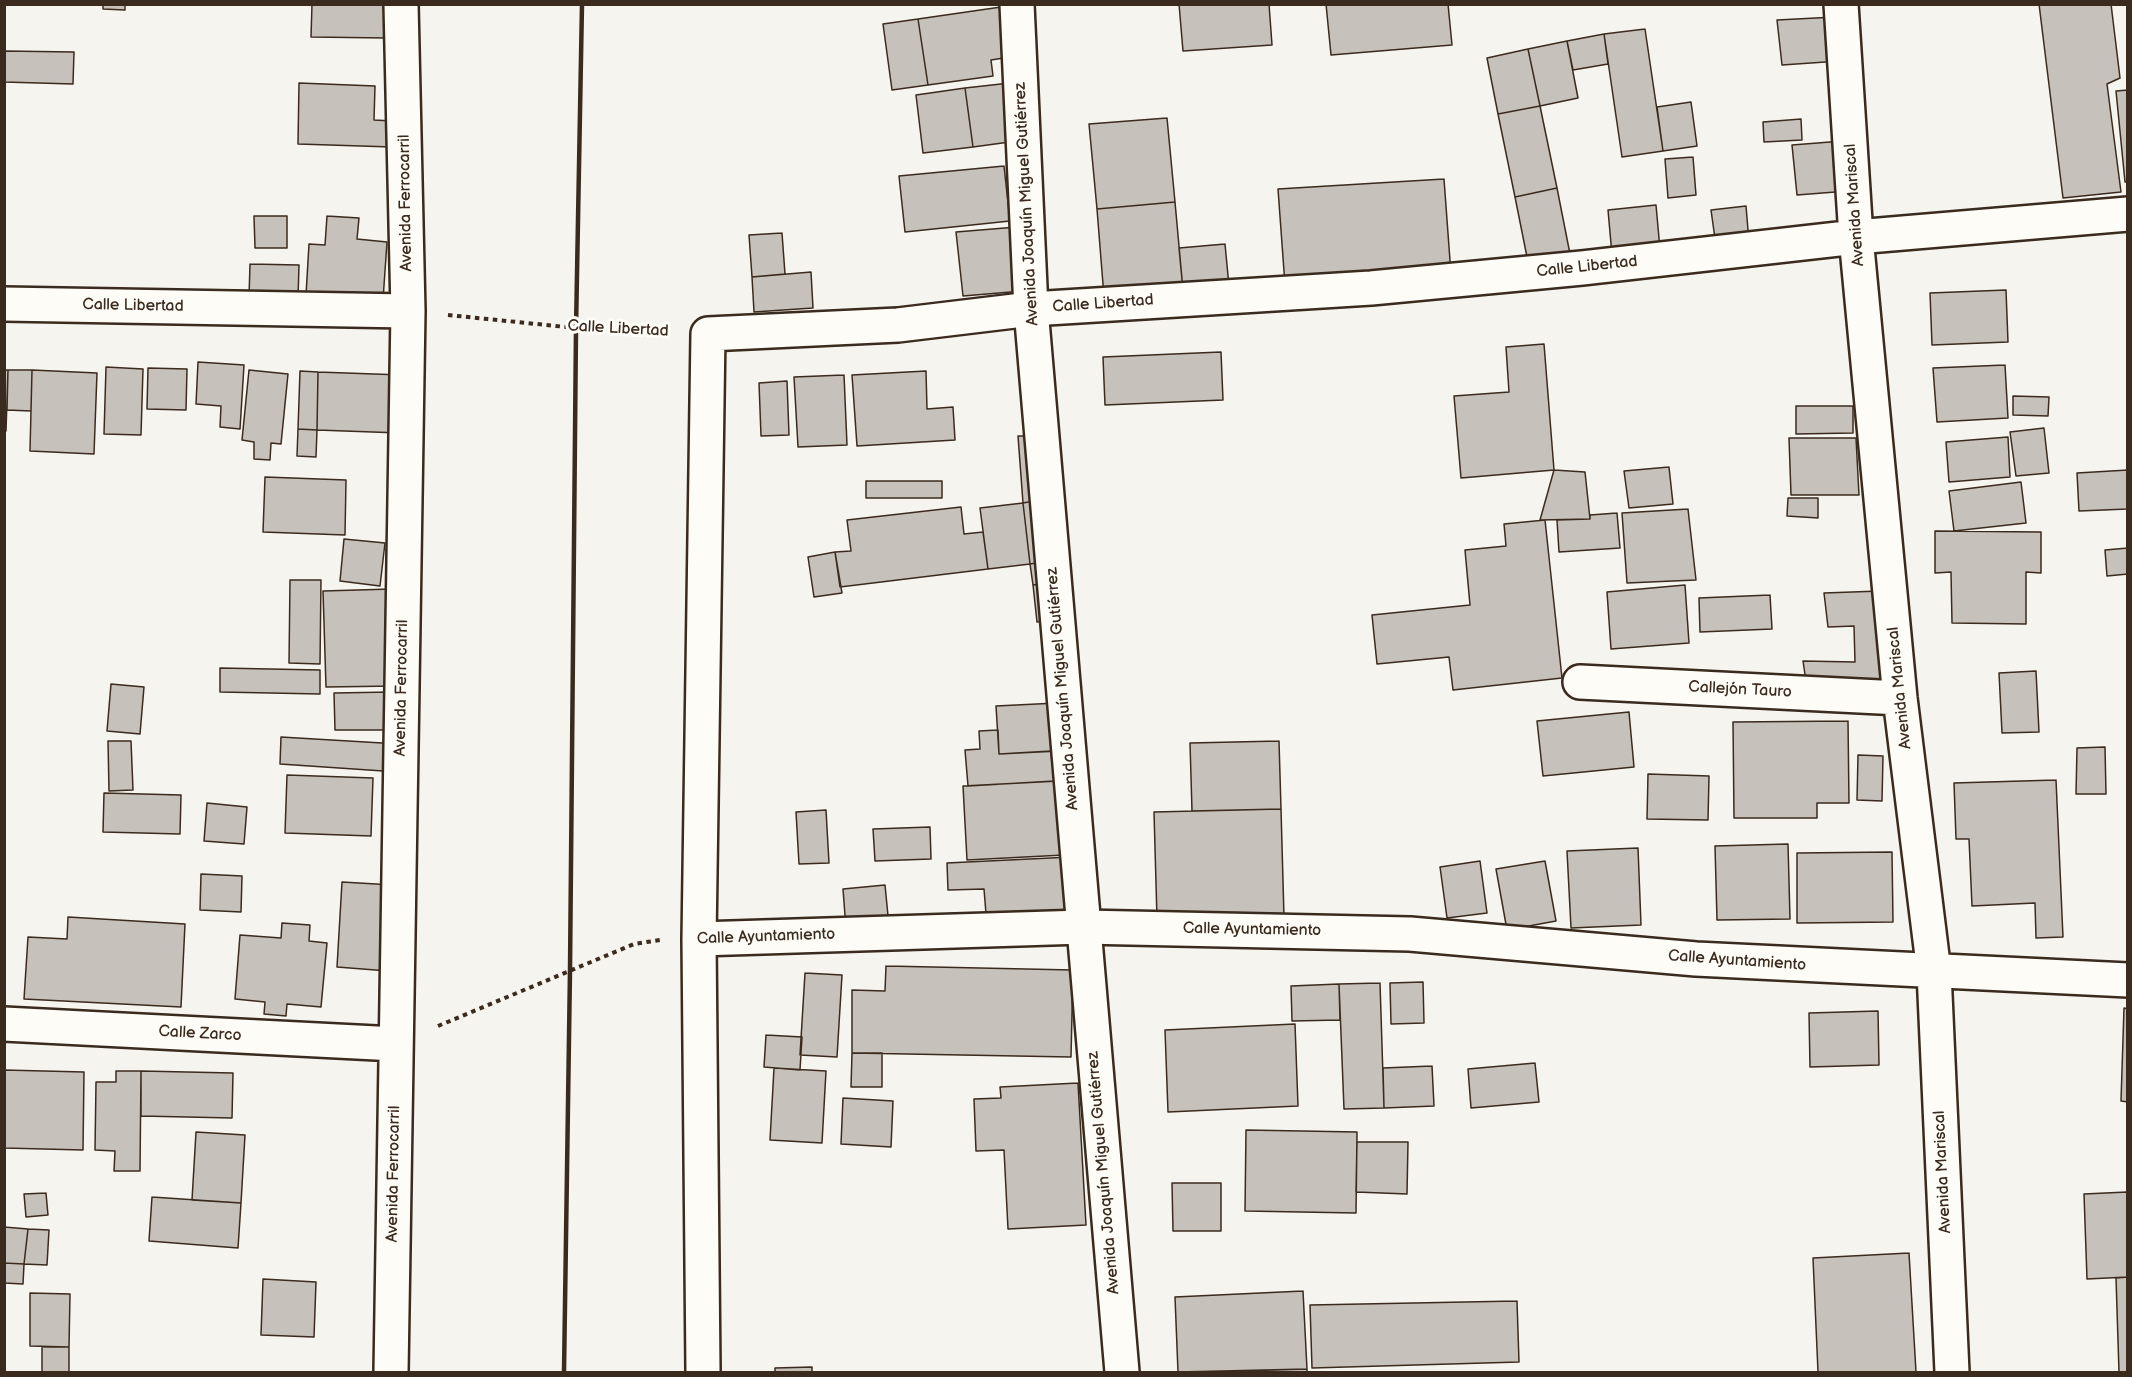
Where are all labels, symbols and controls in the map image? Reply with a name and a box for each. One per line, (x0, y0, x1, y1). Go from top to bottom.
street label: Avenida Joaquín Miguel Gutiérrez (1011, 82, 1043, 326)
street label: Avenida Ferrocarril (395, 134, 417, 272)
street label: Avenida Mariscal (1841, 143, 1869, 267)
street label: Calle Libertad (1536, 252, 1638, 282)
street label: Calle Libertad (1052, 291, 1154, 317)
street label: Calle Libertad (82, 296, 184, 316)
street label: Calle Libertad (567, 317, 669, 341)
street label: Avenida Joaquín Miguel Gutiérrez (1043, 567, 1083, 811)
street label: Avenida Ferrocarril (391, 619, 413, 757)
street label: Avenida Mariscal (1884, 626, 1916, 750)
street label: Callejón Tauro (1688, 678, 1792, 702)
street label: Calle Ayuntamiento (1183, 919, 1321, 941)
street label: Calle Ayuntamiento (696, 925, 836, 949)
street label: Calle Ayuntamiento (1667, 947, 1807, 975)
street label: Calle Zarco (158, 1022, 242, 1046)
street label: Avenida Joaquín Miguel Gutiérrez (1084, 1051, 1124, 1295)
street label: Avenida Ferrocarril (383, 1105, 405, 1243)
street label: Avenida Mariscal (1930, 1110, 1956, 1234)

